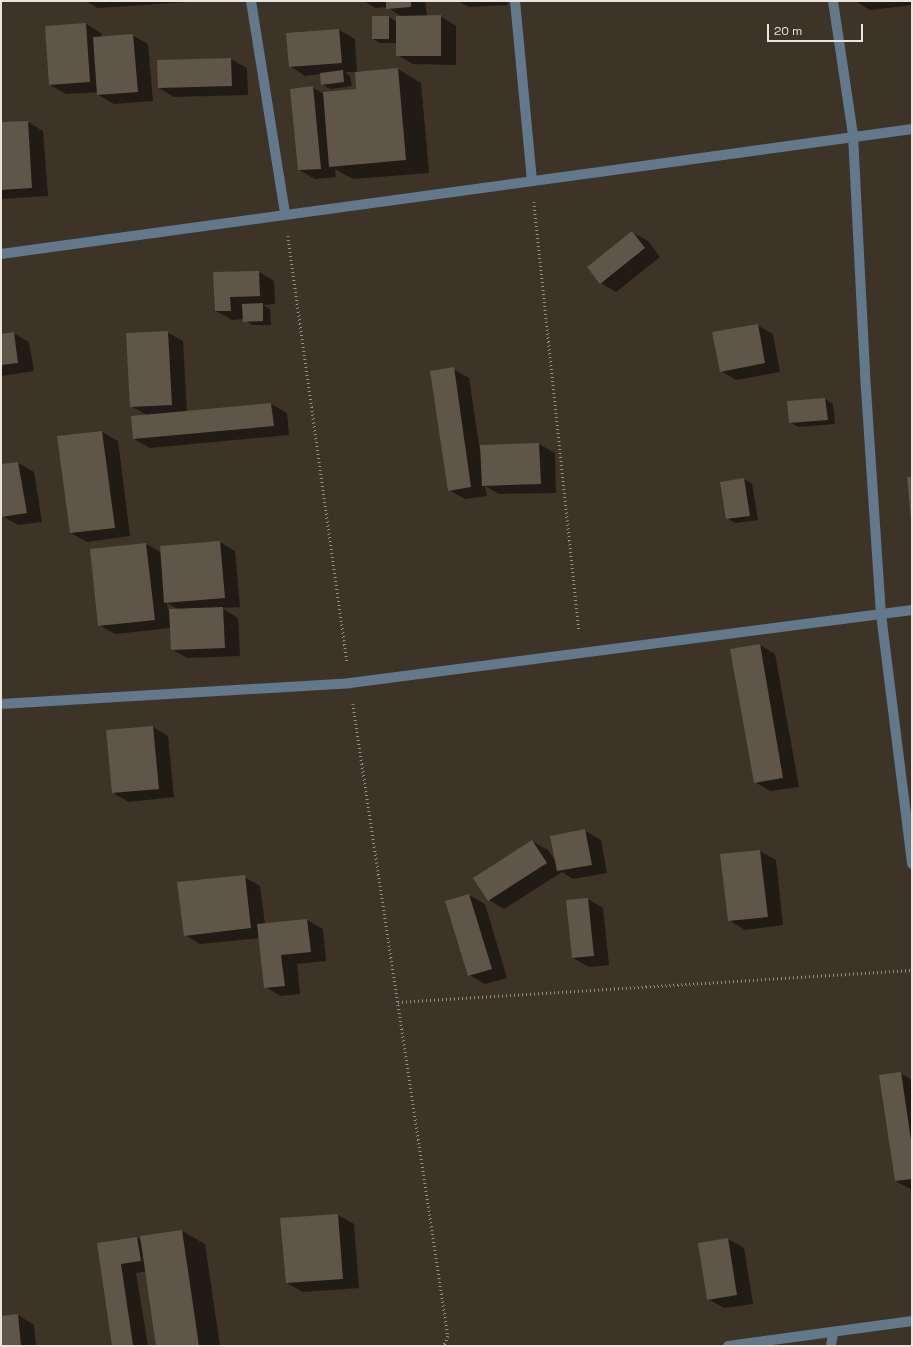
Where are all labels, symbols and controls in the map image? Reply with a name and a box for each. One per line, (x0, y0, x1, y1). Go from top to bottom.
scale bar (769, 16, 865, 42)
text: 20 m (774, 23, 802, 39)

